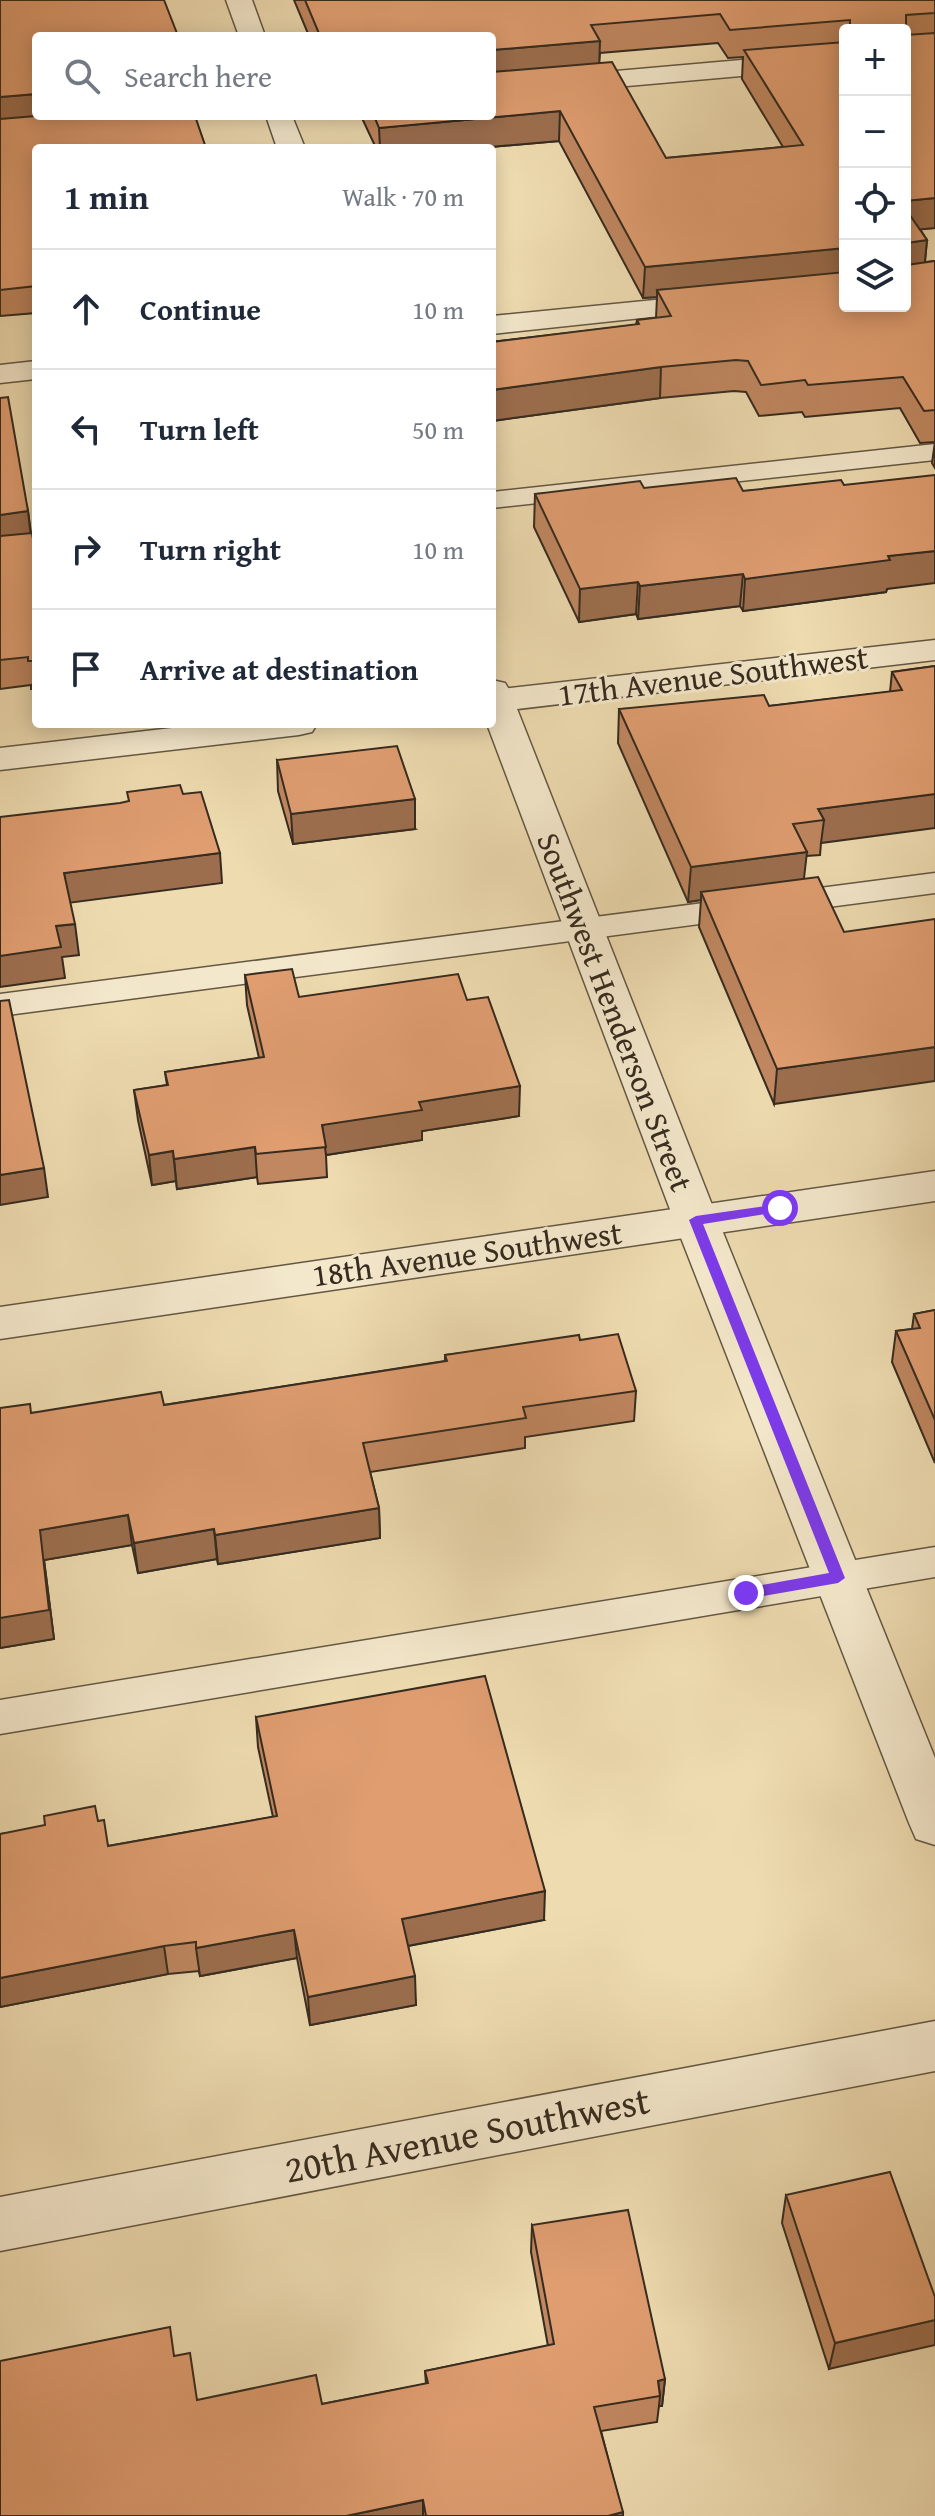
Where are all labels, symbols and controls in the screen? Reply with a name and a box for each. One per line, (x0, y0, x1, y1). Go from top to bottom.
map controls (839, 24, 911, 312)
button: + (839, 24, 911, 96)
search box (32, 32, 496, 120)
icon: search (60, 54, 104, 98)
text: Search here (124, 54, 272, 98)
button: − (839, 96, 911, 168)
button: locate (839, 168, 911, 240)
text: 1 min (64, 172, 149, 221)
text: Walk · 70 m (342, 177, 464, 216)
button: layers (839, 240, 911, 312)
icon: ahead (64, 287, 108, 331)
text: Continue (140, 287, 261, 331)
text: 10 m (412, 290, 464, 329)
icon: left (64, 407, 108, 451)
text: Turn left (140, 407, 259, 451)
text: 50 m (412, 410, 464, 449)
icon: right (64, 527, 108, 571)
text: Turn right (140, 527, 281, 571)
text: 10 m (412, 530, 464, 569)
street label: 17th Avenue Southwest (555, 633, 871, 718)
icon: arrive (64, 647, 108, 691)
text: Arrive at destination (140, 647, 418, 691)
street label: Southwest Henderson Street (525, 825, 706, 1198)
route start (762, 1190, 798, 1226)
street label: 18th Avenue Southwest (309, 1209, 625, 1298)
route end (728, 1575, 764, 1611)
street label: 20th Avenue Southwest (280, 2071, 654, 2197)

